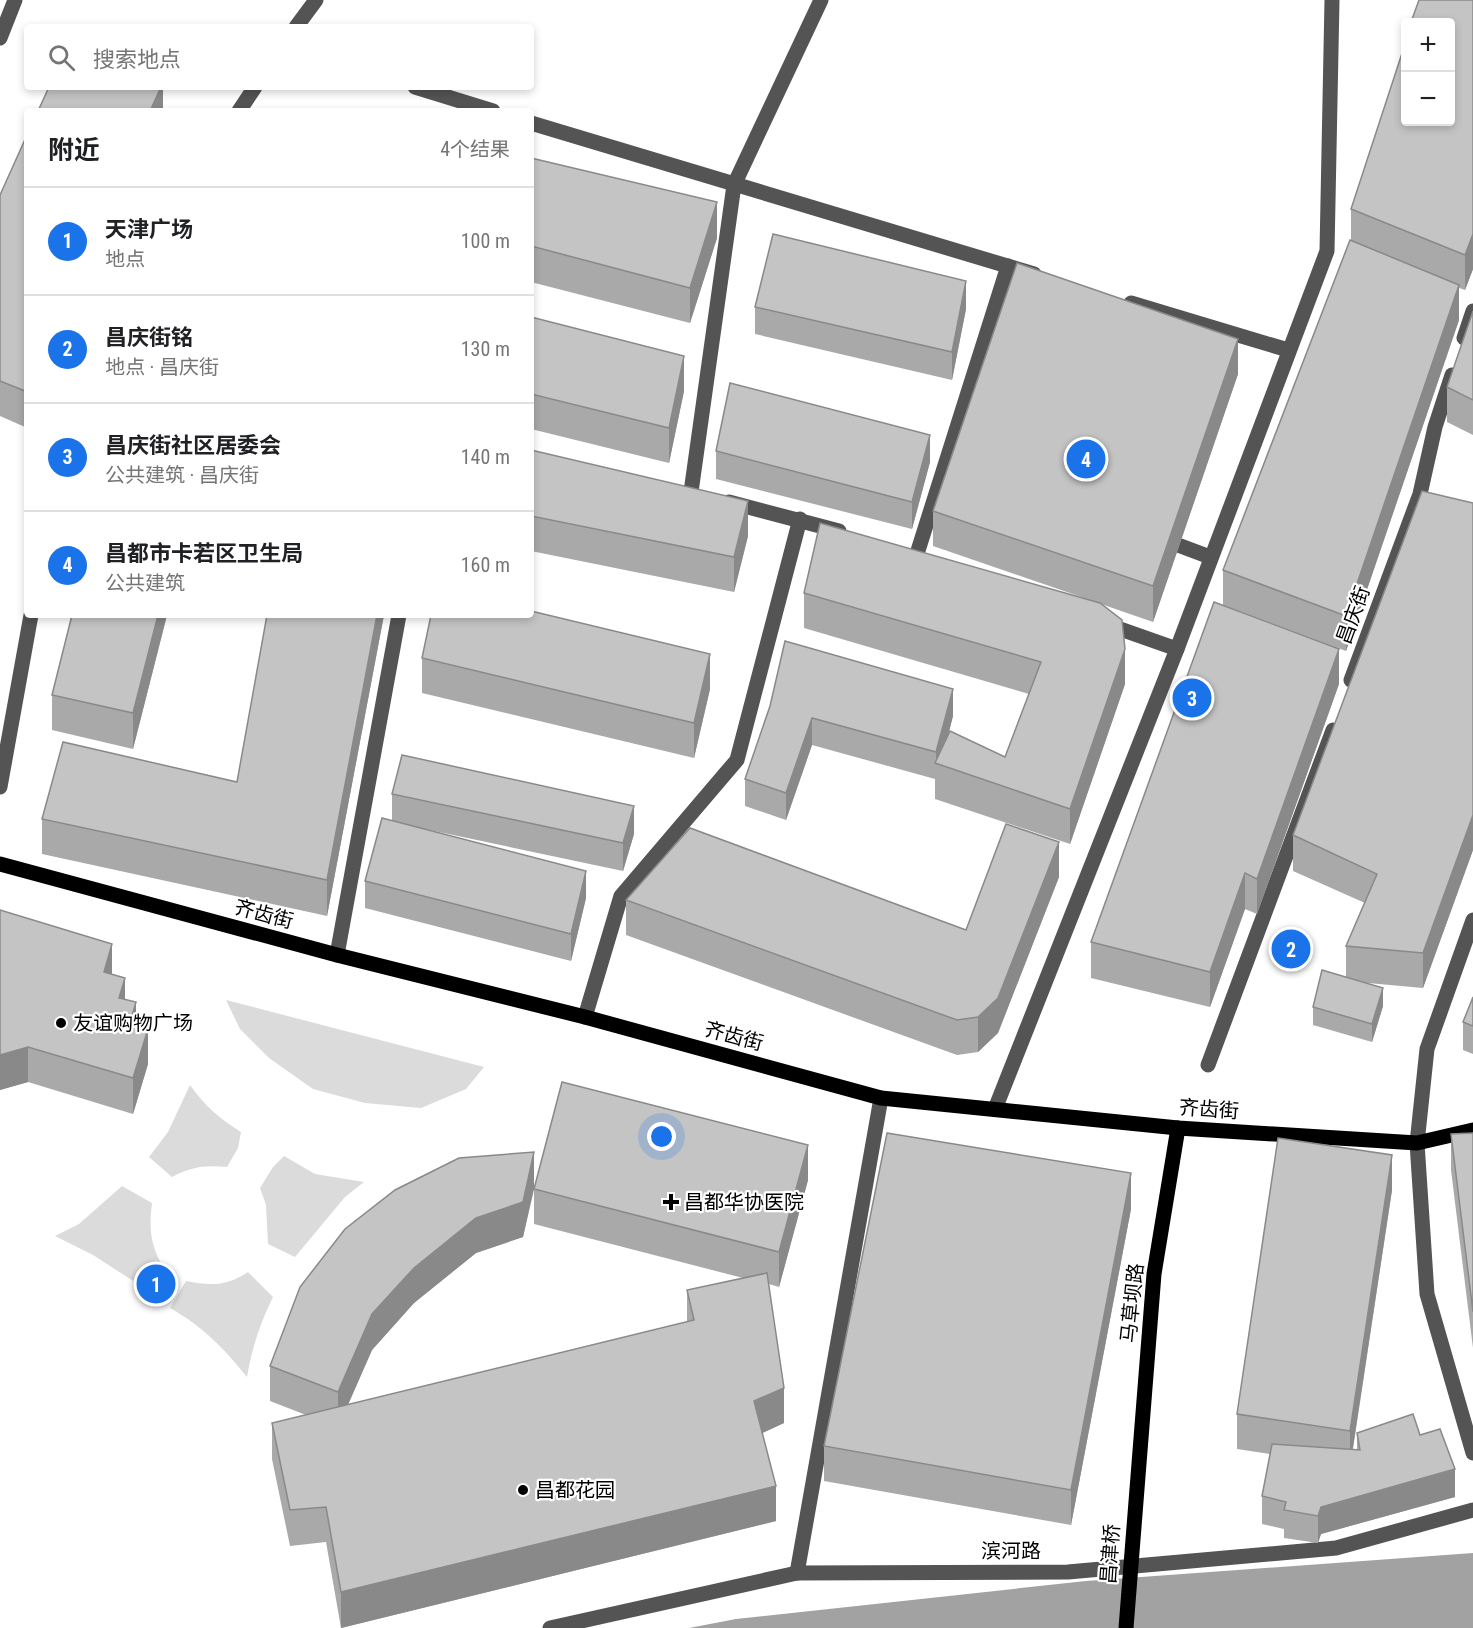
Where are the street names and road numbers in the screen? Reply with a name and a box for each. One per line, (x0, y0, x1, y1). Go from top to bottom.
street label: 昌庆街 (1331, 583, 1375, 647)
street label: 齐齿街 (232, 895, 296, 933)
street label: 齐齿街 (702, 1017, 766, 1055)
street label: 齐齿街 (1178, 1095, 1240, 1123)
street label: 马草坝路 (1116, 1262, 1148, 1344)
street label: 昌津桥 (1096, 1523, 1124, 1585)
street label: 滨河路 (981, 1539, 1041, 1563)

